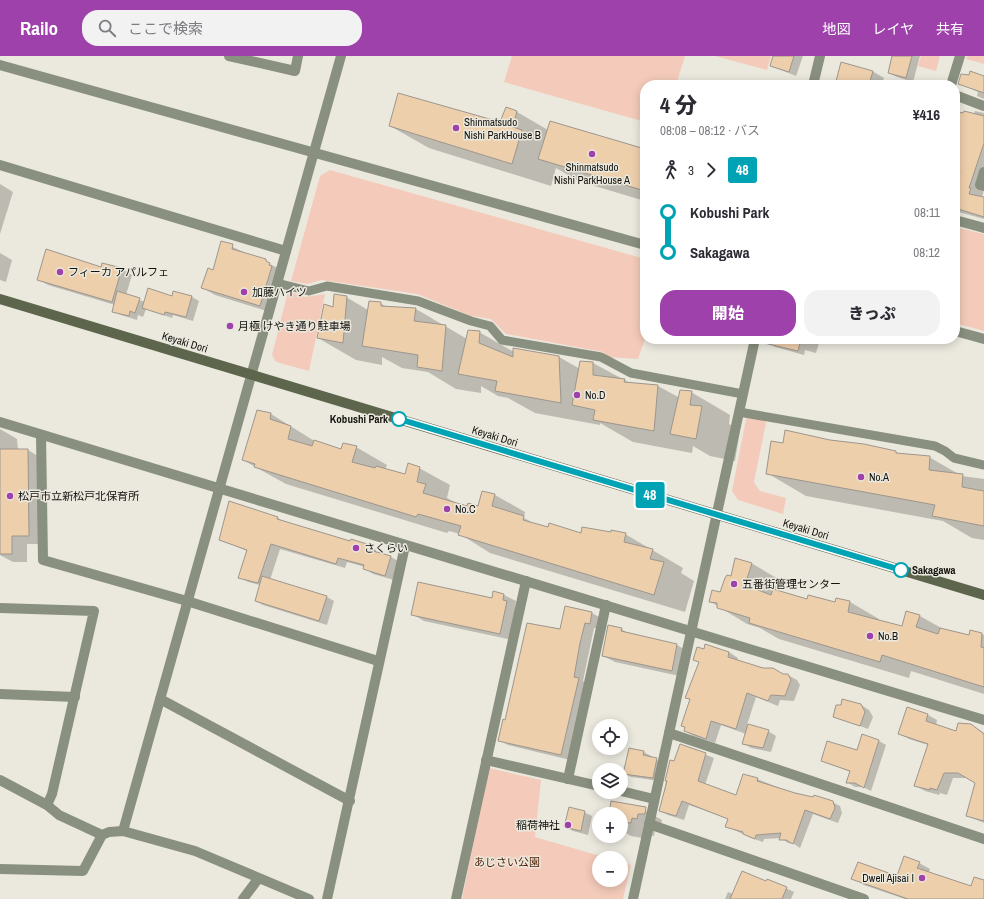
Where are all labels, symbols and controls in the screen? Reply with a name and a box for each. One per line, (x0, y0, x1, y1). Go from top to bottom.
search box (82, 10, 362, 46)
text: Railo (20, 15, 58, 41)
icon: search (96, 17, 118, 39)
text: ここで検索 (128, 18, 203, 39)
text: 地図 (822, 20, 850, 38)
text: レイヤ (872, 20, 914, 38)
text: 共有 (936, 20, 964, 38)
text: 4 分 (660, 90, 697, 120)
text: ¥416 (913, 104, 940, 125)
place label: Shinmatsudo Nishi ParkHouse B (464, 115, 541, 142)
text: 08:08 – 08:12 · バス (660, 122, 760, 139)
marker: Shinmatsudo Nishi ParkHouse B (451, 123, 461, 133)
marker: Shinmatsudo Nishi ParkHouse A (587, 149, 597, 159)
icon: walk (660, 159, 682, 181)
icon: forward (700, 159, 722, 181)
place label: Shinmatsudo Nishi ParkHouse A (554, 160, 631, 187)
text: 48 (736, 161, 749, 179)
text: 3 (688, 162, 694, 179)
text: Kobushi Park (690, 202, 769, 223)
text: 08:11 (914, 204, 940, 221)
text: Sakagawa (690, 242, 750, 263)
text: 08:12 (913, 244, 940, 261)
place label: フィーカ アパルフェ (68, 265, 169, 279)
marker: フィーカ アパルフェ (55, 267, 65, 277)
place label: 加藤ハイツ (252, 285, 307, 299)
marker: 加藤ハイツ (239, 287, 249, 297)
button: 開始 (660, 290, 796, 336)
button: きっぷ (804, 290, 940, 336)
place label: 月極 けやき通り駐車場 (238, 319, 351, 333)
marker: 月極 けやき通り駐車場 (225, 321, 235, 331)
street label: Keyaki Dori (160, 328, 210, 356)
place label: No.D (585, 388, 606, 402)
marker: No.D (572, 390, 582, 400)
marker: Kobushi Park (391, 411, 407, 427)
place label: Kobushi Park (330, 412, 389, 426)
street label: Keyaki Dori (470, 422, 520, 450)
place label: No.A (869, 470, 890, 484)
marker: No.A (856, 472, 866, 482)
line badge: 48 (632, 482, 668, 508)
text: 48 (644, 486, 656, 504)
place label: 松戸市立新松戸北保育所 (18, 489, 140, 503)
marker: 松戸市立新松戸北保育所 (5, 491, 15, 501)
place label: No.C (455, 502, 476, 516)
marker: No.C (442, 504, 452, 514)
street label: Keyaki Dori (781, 515, 831, 543)
place label: さくらい (364, 541, 408, 555)
marker: さくらい (351, 543, 361, 553)
marker: Sakagawa (893, 562, 909, 578)
place label: Sakagawa (912, 563, 956, 577)
place label: 五番街管理センター (742, 577, 841, 591)
marker: 五番街管理センター (729, 579, 739, 589)
place label: No.B (878, 629, 898, 643)
marker: No.B (865, 631, 875, 641)
map controls (592, 719, 628, 887)
button: locate (592, 719, 628, 755)
button: layers (592, 763, 628, 799)
button: + (592, 807, 628, 843)
place label: 稲荷神社 (516, 818, 560, 832)
marker: 稲荷神社 (563, 820, 573, 830)
button: − (592, 851, 628, 887)
park label: あじさい公園 (474, 855, 540, 869)
place label: Dwell Ajisai I (862, 871, 914, 885)
marker: Dwell Ajisai I (917, 873, 927, 883)

